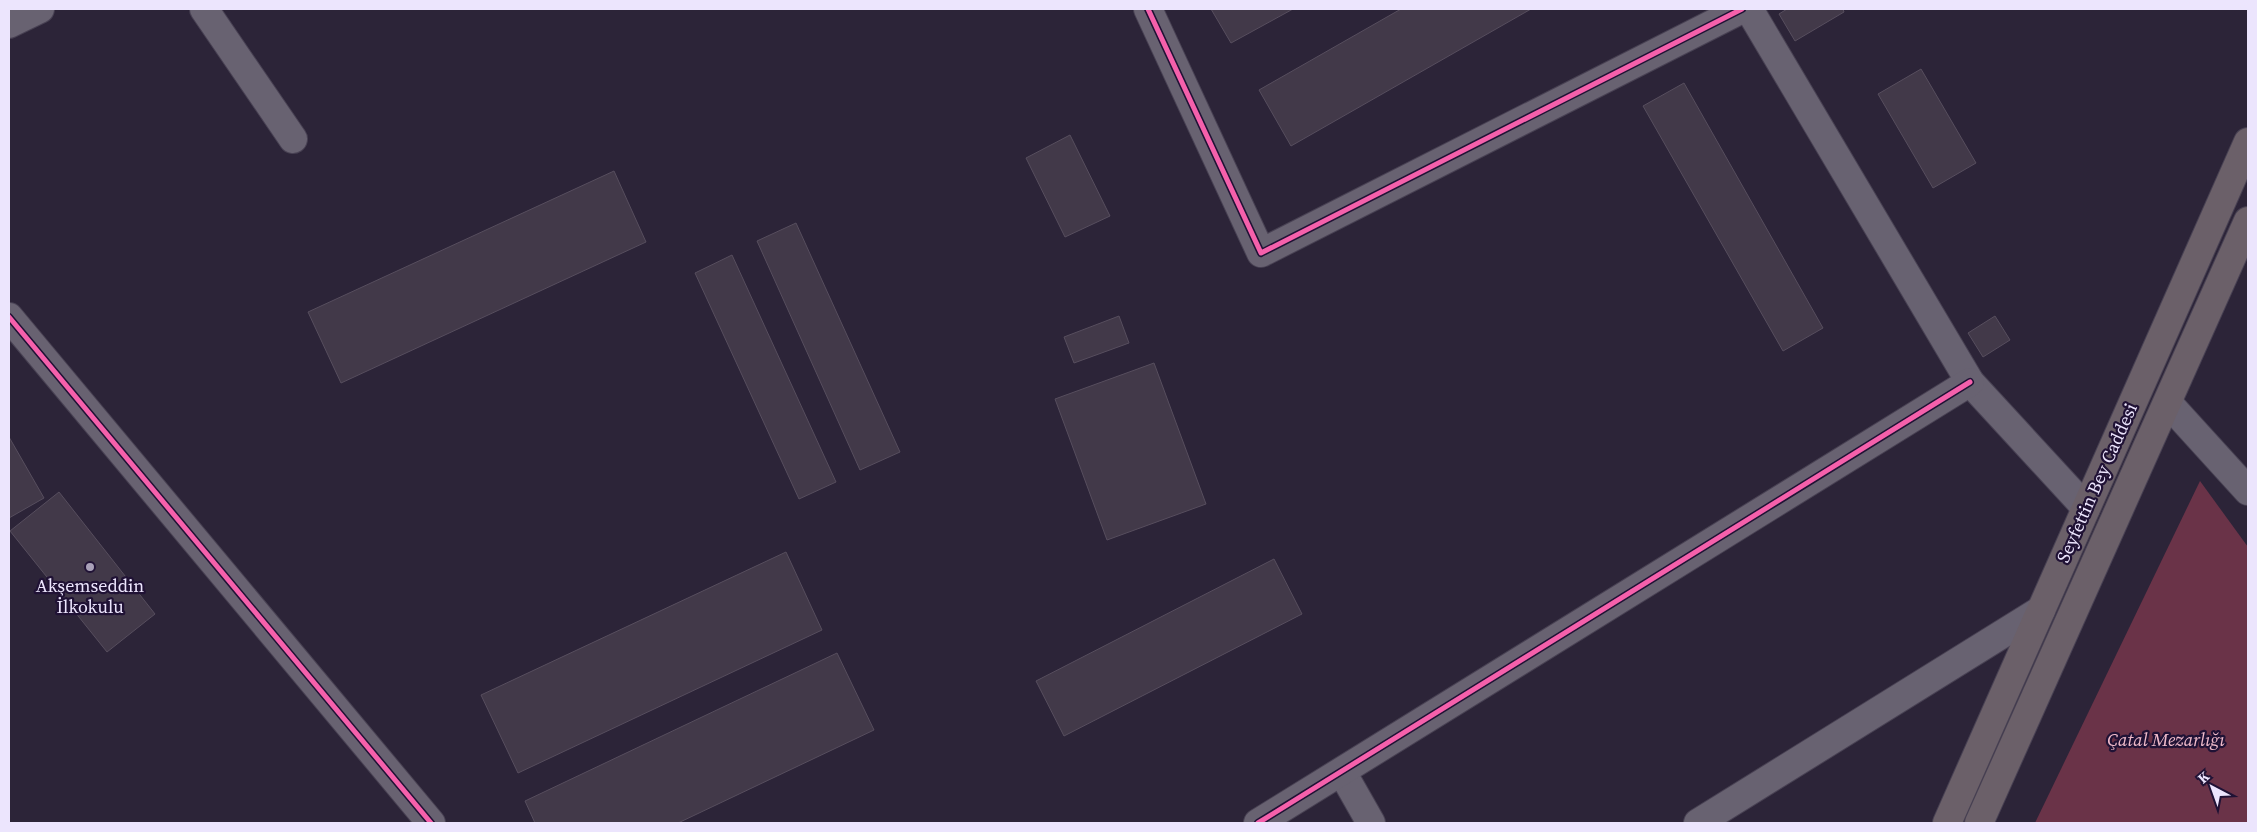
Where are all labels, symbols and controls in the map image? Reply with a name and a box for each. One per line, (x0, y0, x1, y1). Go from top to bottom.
street label: Seyfettin Bey Caddesi (2050, 399, 2143, 566)
marker: Akşemseddin İlkokulu (84, 561, 96, 573)
place label: Akşemseddin İlkokulu (36, 573, 144, 619)
park label: Çatal Mezarlığı (2107, 727, 2225, 752)
north arrow (2187, 762, 2237, 812)
text: K (2193, 766, 2214, 788)

